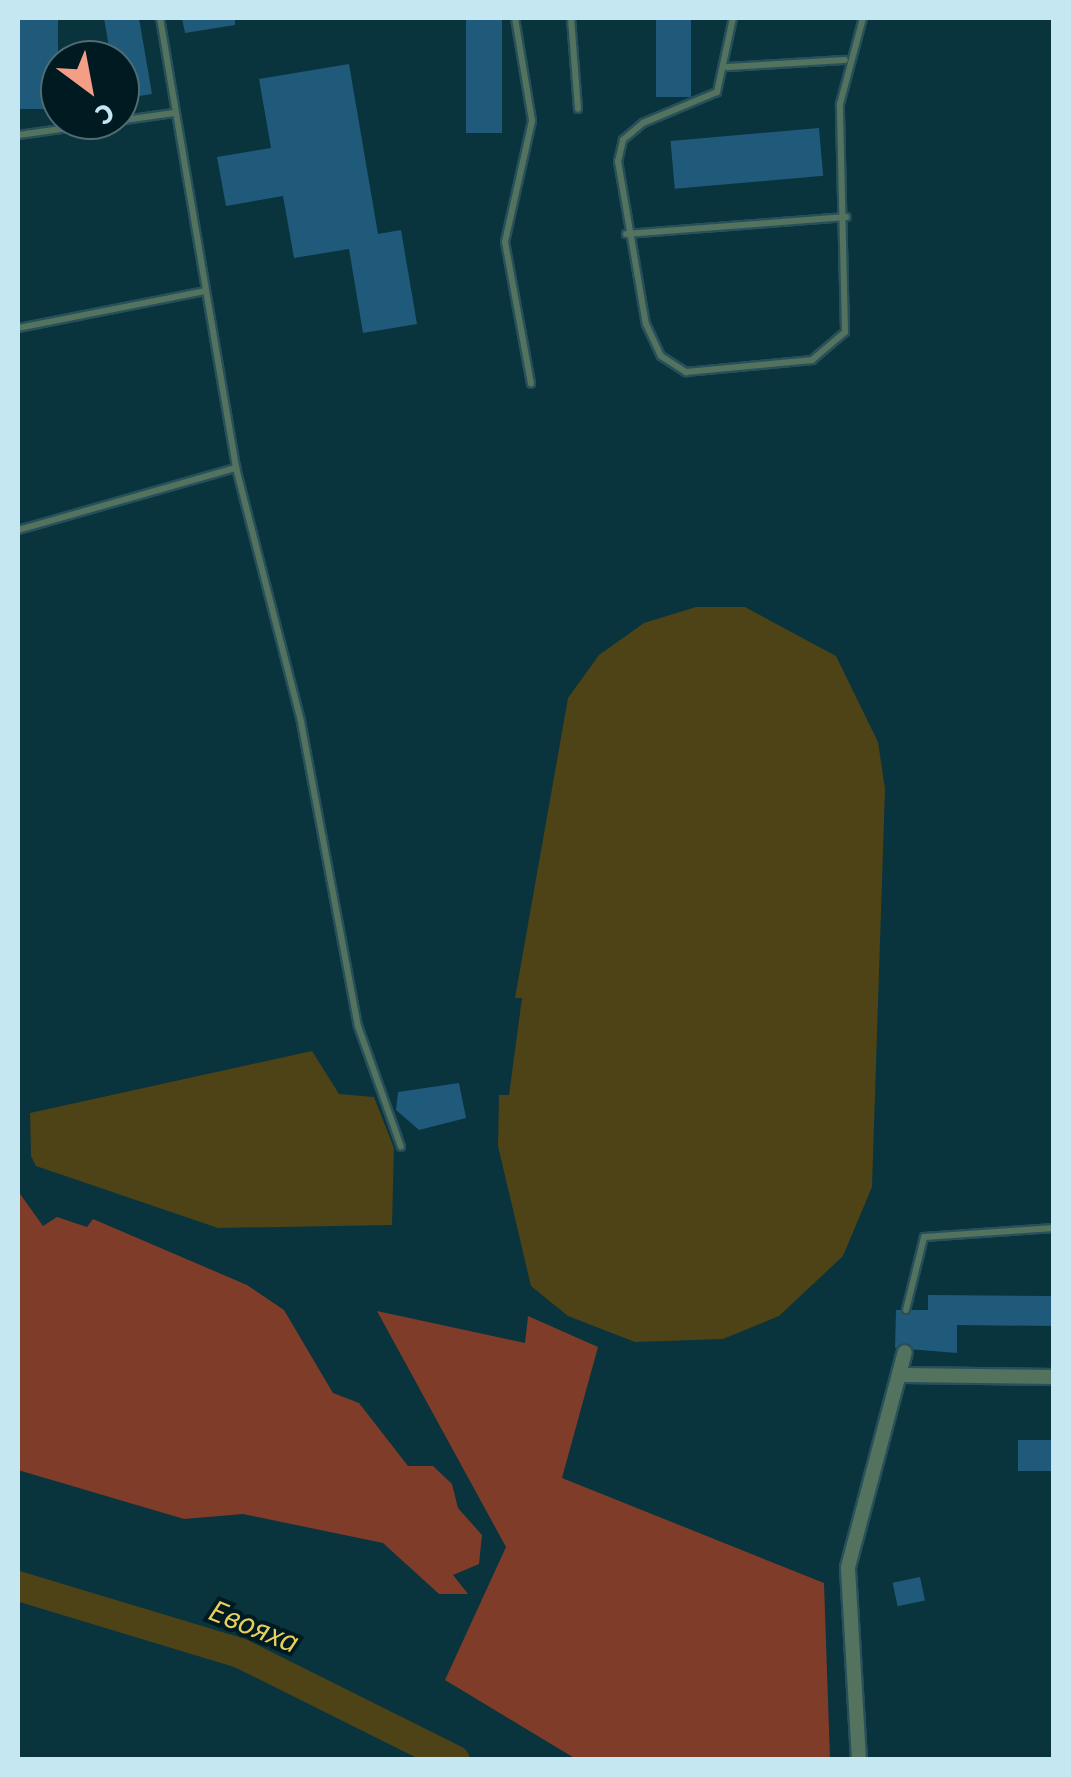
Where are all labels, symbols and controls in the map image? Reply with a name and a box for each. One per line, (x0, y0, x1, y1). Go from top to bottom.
north arrow (40, 40, 140, 140)
text: С (87, 92, 122, 135)
water label: Евояха (204, 1592, 304, 1662)

